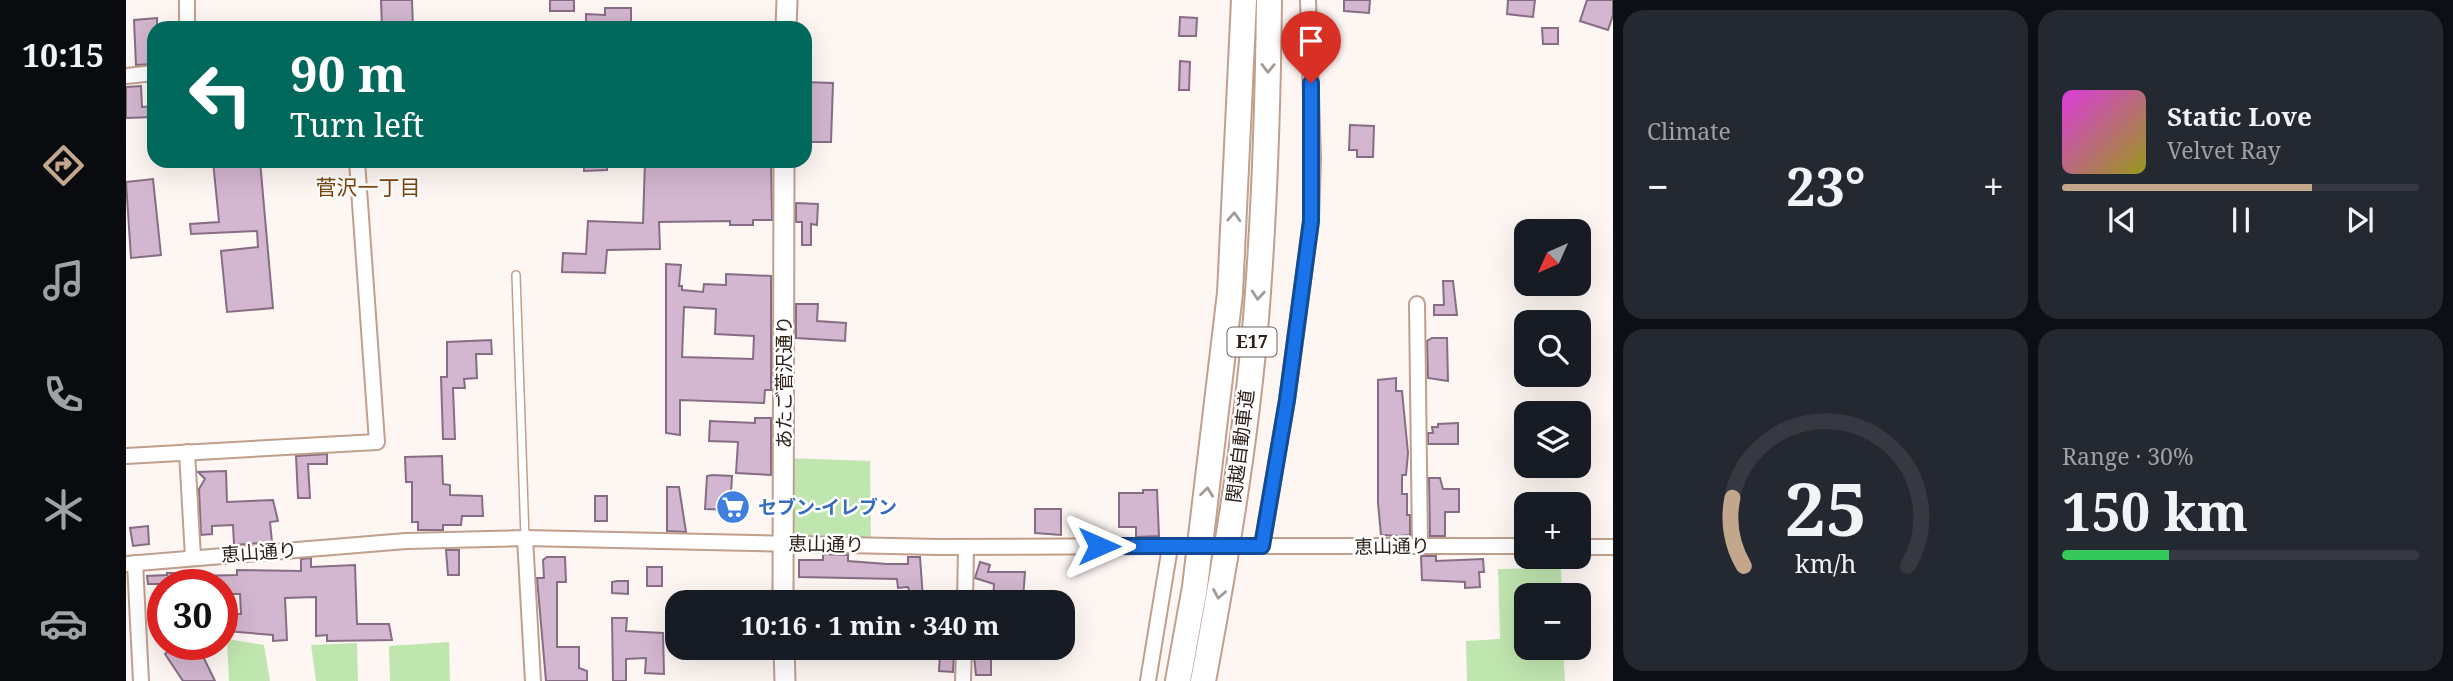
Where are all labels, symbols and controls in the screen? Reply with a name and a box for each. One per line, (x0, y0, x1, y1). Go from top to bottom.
pin (1281, 11, 1341, 83)
icon: arrive (1292, 22, 1330, 60)
text: 10:15 (22, 33, 104, 76)
text: 90 m (290, 40, 406, 106)
icon: left (175, 49, 266, 140)
one-way arrow (1260, 63, 1276, 74)
text: Static Love (2167, 98, 2312, 134)
text: Turn left (290, 103, 424, 146)
text: Climate (1647, 115, 1731, 147)
text: Velvet Ray (2167, 134, 2281, 166)
icon: directions (39, 141, 88, 190)
text: 23° (1786, 150, 1866, 221)
text: − (1647, 160, 1669, 212)
text: + (1983, 160, 2004, 212)
district label: 菅沢一丁目 (316, 173, 421, 201)
icon: previous (2103, 201, 2141, 239)
icon: pause (2222, 201, 2260, 239)
icon: next (2341, 201, 2379, 239)
one-way arrow (1227, 212, 1242, 223)
north arrow (1514, 219, 1591, 296)
map controls (1514, 219, 1591, 660)
icon: music (39, 256, 88, 305)
one-way arrow (1250, 290, 1265, 301)
button: search (1514, 310, 1591, 387)
street label: あたご菅沢通り (771, 315, 797, 449)
road number: E17 (1228, 328, 1276, 356)
icon: phone (39, 370, 88, 419)
street label: 関越自動車道 (1220, 388, 1260, 504)
button: layers (1514, 401, 1591, 478)
text: Range · 30% (2062, 440, 2194, 472)
text: 25 (1784, 458, 1867, 557)
text: 150 km (2062, 475, 2248, 546)
icon: climate (39, 485, 88, 534)
one-way arrow (1199, 487, 1214, 498)
supermarket icon: セブン-イレブン (714, 488, 752, 526)
button: + (1514, 492, 1591, 569)
place label: セブン-イレブン (758, 494, 897, 520)
position arrow (1062, 509, 1136, 583)
street label: 恵山通り (788, 530, 864, 558)
street label: 恵山通り (1354, 532, 1430, 560)
street label: 恵山通り (220, 536, 298, 568)
text: km/h (1795, 546, 1856, 580)
speed limit sign: 30 (147, 569, 238, 660)
button: − (1514, 583, 1591, 660)
one-way arrow (1212, 588, 1227, 600)
icon: car (39, 599, 88, 648)
text: 10:16 · 1 min · 340 m (740, 607, 1000, 643)

